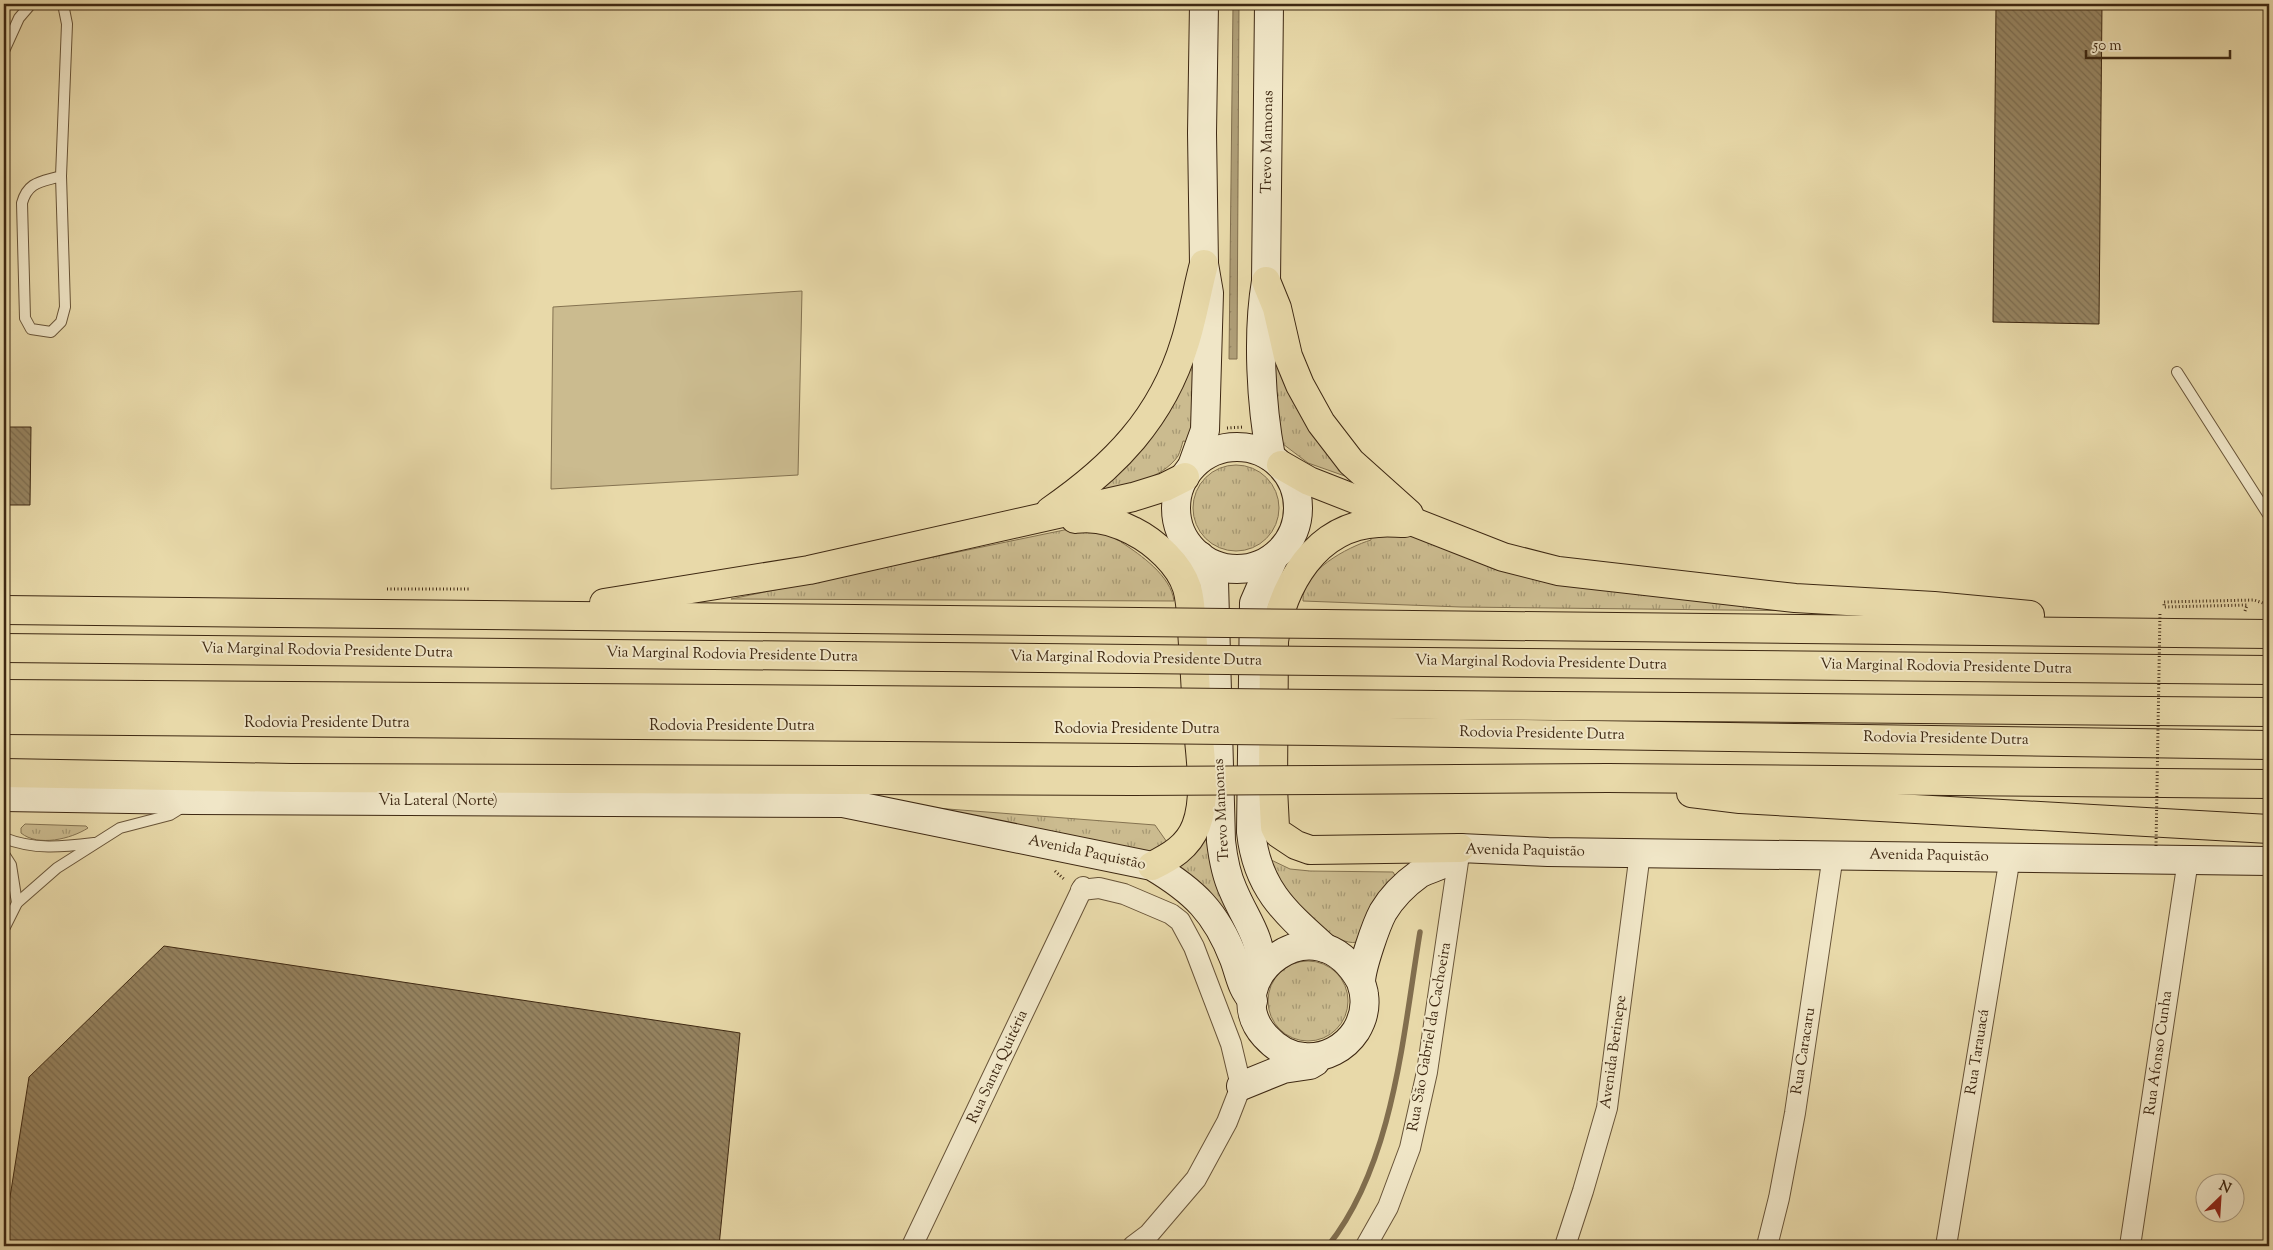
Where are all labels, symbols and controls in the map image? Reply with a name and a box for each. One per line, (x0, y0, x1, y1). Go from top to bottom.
scale bar (2086, 28, 2229, 60)
text: 50 m (2092, 36, 2122, 57)
street label: Trevo Mamonas (1257, 90, 1279, 194)
street label: Via Marginal Rodovia Presidente Dutra (201, 638, 453, 664)
street label: Via Marginal Rodovia Presidente Dutra (606, 642, 858, 668)
street label: Via Marginal Rodovia Presidente Dutra (1010, 646, 1262, 672)
street label: Via Marginal Rodovia Presidente Dutra (1415, 650, 1667, 676)
street label: Via Marginal Rodovia Presidente Dutra (1820, 654, 2072, 680)
street label: Rodovia Presidente Dutra (244, 713, 410, 734)
street label: Rodovia Presidente Dutra (649, 716, 815, 737)
street label: Rodovia Presidente Dutra (1054, 719, 1220, 740)
street label: Rodovia Presidente Dutra (1459, 722, 1625, 746)
street label: Rodovia Presidente Dutra (1863, 727, 2029, 751)
street label: Trevo Mamonas (1209, 758, 1235, 862)
street label: Via Lateral (Norte) (378, 791, 498, 812)
street label: Avenida Paquistão (1026, 830, 1148, 876)
street label: Avenida Paquistão (1465, 839, 1585, 863)
street label: Avenida Paquistão (1869, 844, 1989, 868)
street label: Rua São Gabriel da Cachoeira (1403, 941, 1457, 1133)
street label: Rua Afonso Cunha (2140, 989, 2178, 1117)
street label: Avenida Berinepe (1596, 994, 1632, 1110)
street label: Rua Caracaru (1787, 1006, 1821, 1096)
street label: Rua Santa Quitéria (962, 1007, 1034, 1127)
street label: Rua Tarauacá (1961, 1008, 1995, 1096)
north arrow (2196, 1172, 2246, 1222)
text: N (2215, 1177, 2234, 1199)

